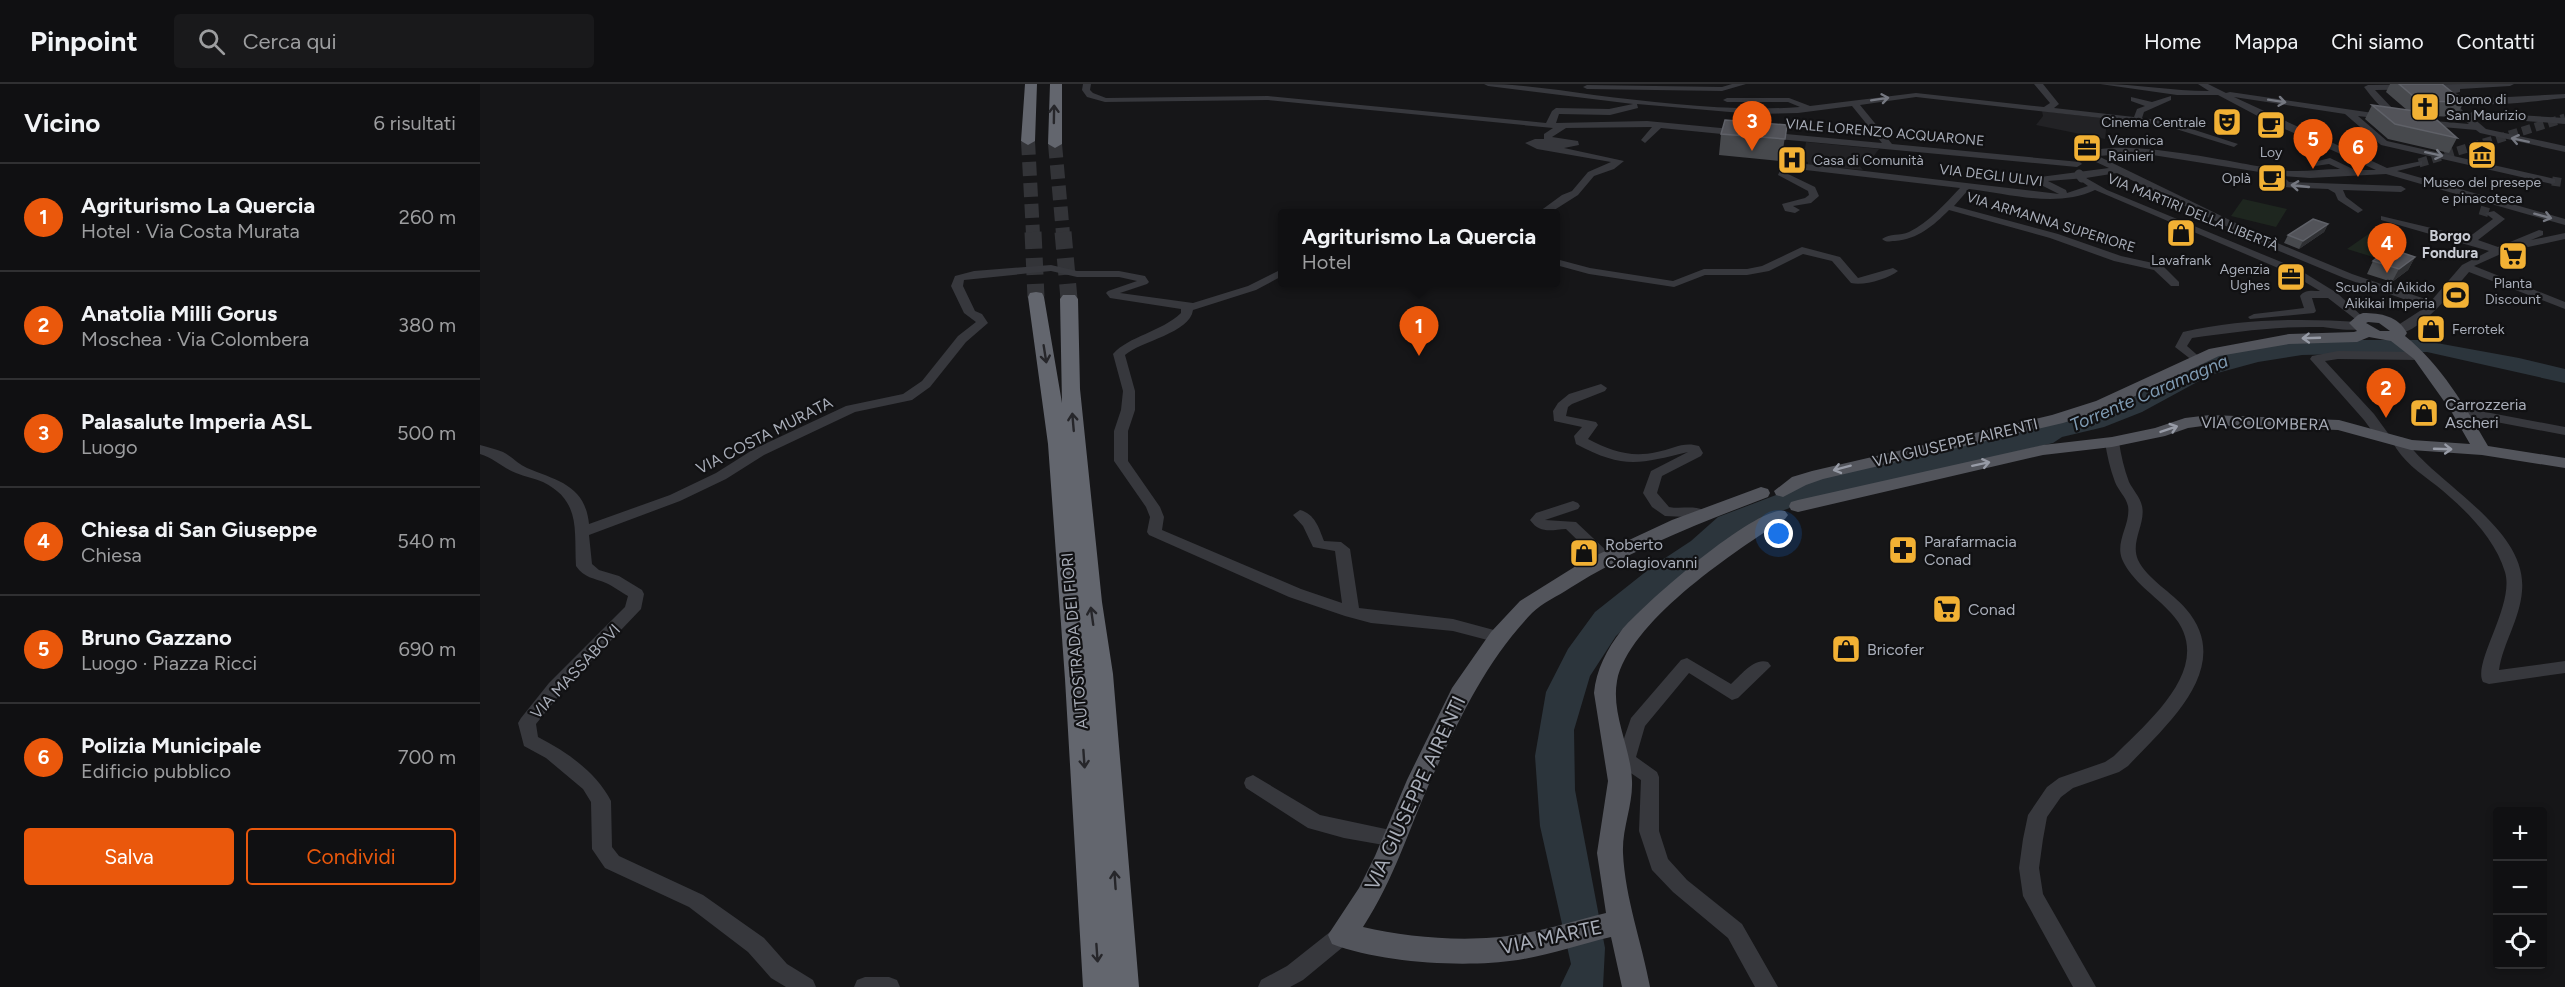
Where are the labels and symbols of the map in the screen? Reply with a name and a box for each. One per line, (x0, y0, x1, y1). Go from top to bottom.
church icon: Duomo di San Maurizio (2409, 91, 2441, 123)
place label: Duomo di San Maurizio (2446, 91, 2526, 124)
one-way arrow (1870, 93, 1890, 104)
one-way arrow (2267, 96, 2287, 107)
pin: 3 (1732, 101, 1772, 151)
one-way arrow (1049, 105, 1060, 125)
theatre icon: Cinema Centrale (2211, 106, 2243, 138)
cafe icon: Loy (2255, 109, 2287, 141)
place label: Cinema Centrale (2101, 114, 2206, 131)
street label: VIALE LORENZO ACQUARONE (1785, 115, 1985, 150)
pin: 5 (2294, 120, 2332, 169)
pin: 6 (2338, 128, 2378, 177)
office icon: Veronica Rainieri (2071, 132, 2103, 164)
place label: Veronica Rainieri (2108, 132, 2163, 165)
one-way arrow (2511, 134, 2531, 145)
museum icon: Museo del presepe e pinacoteca (2466, 139, 2498, 171)
hospital icon: Casa di Comunità (1776, 144, 1808, 176)
place label: Loy (2260, 144, 2283, 161)
one-way arrow (2425, 149, 2444, 161)
place label: Casa di Comunità (1813, 152, 1924, 169)
street label: VIA DEGLI ULIVI (1938, 161, 2044, 190)
cafe icon: Oplà (2256, 162, 2288, 194)
street label: VIA MARTIRI DELLA LIBERTÀ (2105, 170, 2281, 255)
place label: Oplà (2222, 170, 2251, 187)
place label: Museo del presepe e pinacoteca (2423, 174, 2542, 207)
one-way arrow (2291, 180, 2311, 191)
street label: VIA ARMANNA SUPERIORE (1964, 189, 2137, 256)
one-way arrow (2533, 211, 2552, 222)
shop icon: Lavafrank (2165, 217, 2197, 249)
pin: 4 (2368, 224, 2406, 273)
district label: Borgo Fondura (2422, 227, 2478, 262)
supermarket icon: Planta Discount (2497, 240, 2529, 272)
place label: Lavafrank (2151, 252, 2211, 269)
place label: Agenzia Ughes (2220, 261, 2270, 294)
office icon: Agenzia Ughes (2275, 261, 2307, 293)
place label: Planta Discount (2485, 275, 2541, 308)
place label: Scuola di Aikido Aikikai Imperia (2335, 279, 2435, 312)
sports icon: Scuola di Aikido Aikikai Imperia (2440, 279, 2472, 311)
pin: 1 (1400, 306, 1438, 356)
shop icon: Ferrotek (2415, 313, 2447, 345)
place label: Ferrotek (2452, 321, 2505, 338)
one-way arrow (2301, 333, 2321, 344)
one-way arrow (1040, 344, 1051, 364)
water label: Torrente Caramagna (2067, 350, 2232, 436)
pin: 2 (2366, 368, 2406, 418)
street label: VIA COSTA MURATA (693, 393, 836, 478)
place label: Carrozzeria Ascheri (2445, 395, 2527, 432)
shop icon: Carrozzeria Ascheri (2408, 397, 2440, 429)
one-way arrow (1067, 413, 1078, 433)
street label: VIA COLOMBERA (2201, 413, 2329, 434)
street label: VIA GIUSEPPE AIRENTI (1871, 414, 2040, 471)
one-way arrow (2159, 422, 2178, 433)
one-way arrow (2433, 443, 2453, 454)
one-way arrow (1971, 458, 1991, 469)
one-way arrow (1833, 463, 1852, 475)
your location (1764, 519, 1793, 548)
place label: Parafarmacia Conad (1924, 532, 2017, 569)
pharmacy icon: Parafarmacia Conad (1887, 534, 1919, 566)
place label: Roberto Colagiovanni (1605, 535, 1698, 572)
shop icon: Roberto Colagiovanni (1568, 537, 1600, 569)
street label: AUTOSTRADA DEI FIORI (1057, 552, 1092, 730)
supermarket icon: Conad (1931, 593, 1963, 625)
place label: Conad (1968, 600, 2015, 619)
one-way arrow (1086, 607, 1097, 627)
street label: VIA MASSABOVI (527, 620, 624, 723)
shop icon: Bricofer (1830, 633, 1862, 665)
place label: Bricofer (1867, 640, 1924, 659)
street label: VIA GIUSEPPE AIRENTI (1359, 692, 1471, 894)
one-way arrow (1078, 748, 1089, 768)
one-way arrow (1109, 870, 1120, 890)
street label: VIA MARTE (1498, 914, 1604, 960)
one-way arrow (1092, 943, 1103, 963)

